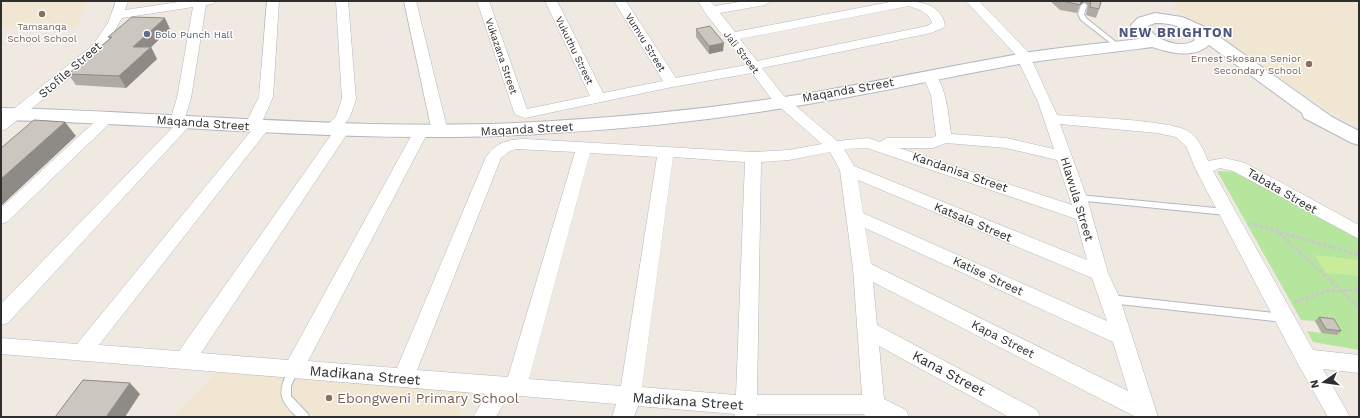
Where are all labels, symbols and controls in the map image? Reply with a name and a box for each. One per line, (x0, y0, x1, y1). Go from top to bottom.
marker: Tamsanqa School School (37, 9, 47, 19)
street label: Vumvu Street (623, 11, 668, 74)
street label: Vukuthu Street (553, 14, 596, 87)
street label: Vukazana Street (483, 17, 520, 96)
place label: Tamsanqa School School (7, 21, 77, 44)
district label: NEW BRIGHTON (1119, 25, 1233, 40)
marker: Bolo Punch Hall (142, 29, 152, 39)
place label: Bolo Punch Hall (155, 29, 233, 40)
street label: Jali Street (722, 29, 762, 76)
street label: Stofile Street (36, 39, 104, 101)
place label: Ernest Skosana Senior Secondary School (1191, 53, 1301, 76)
marker: Ernest Skosana Senior Secondary School (1304, 59, 1314, 69)
street label: Maqanda Street (801, 75, 895, 105)
street label: Maqanda Street (156, 113, 250, 133)
street label: Maqanda Street (480, 120, 574, 138)
street label: Kandanisa Street (910, 149, 1010, 195)
street label: Hlawula Street (1058, 155, 1096, 243)
street label: Tabata Street (1244, 165, 1320, 217)
street label: Katsala Street (932, 199, 1014, 245)
street label: Katise Street (951, 254, 1025, 298)
street label: Kapa Street (969, 317, 1037, 361)
street label: Kana Street (910, 347, 988, 399)
street label: Madikana Street (309, 362, 421, 388)
north arrow (1304, 362, 1344, 402)
text: N (1307, 379, 1322, 390)
street label: Madikana Street (632, 389, 744, 413)
place label: Ebongweni Primary School (337, 390, 520, 406)
marker: Ebongweni Primary School (324, 393, 334, 403)

